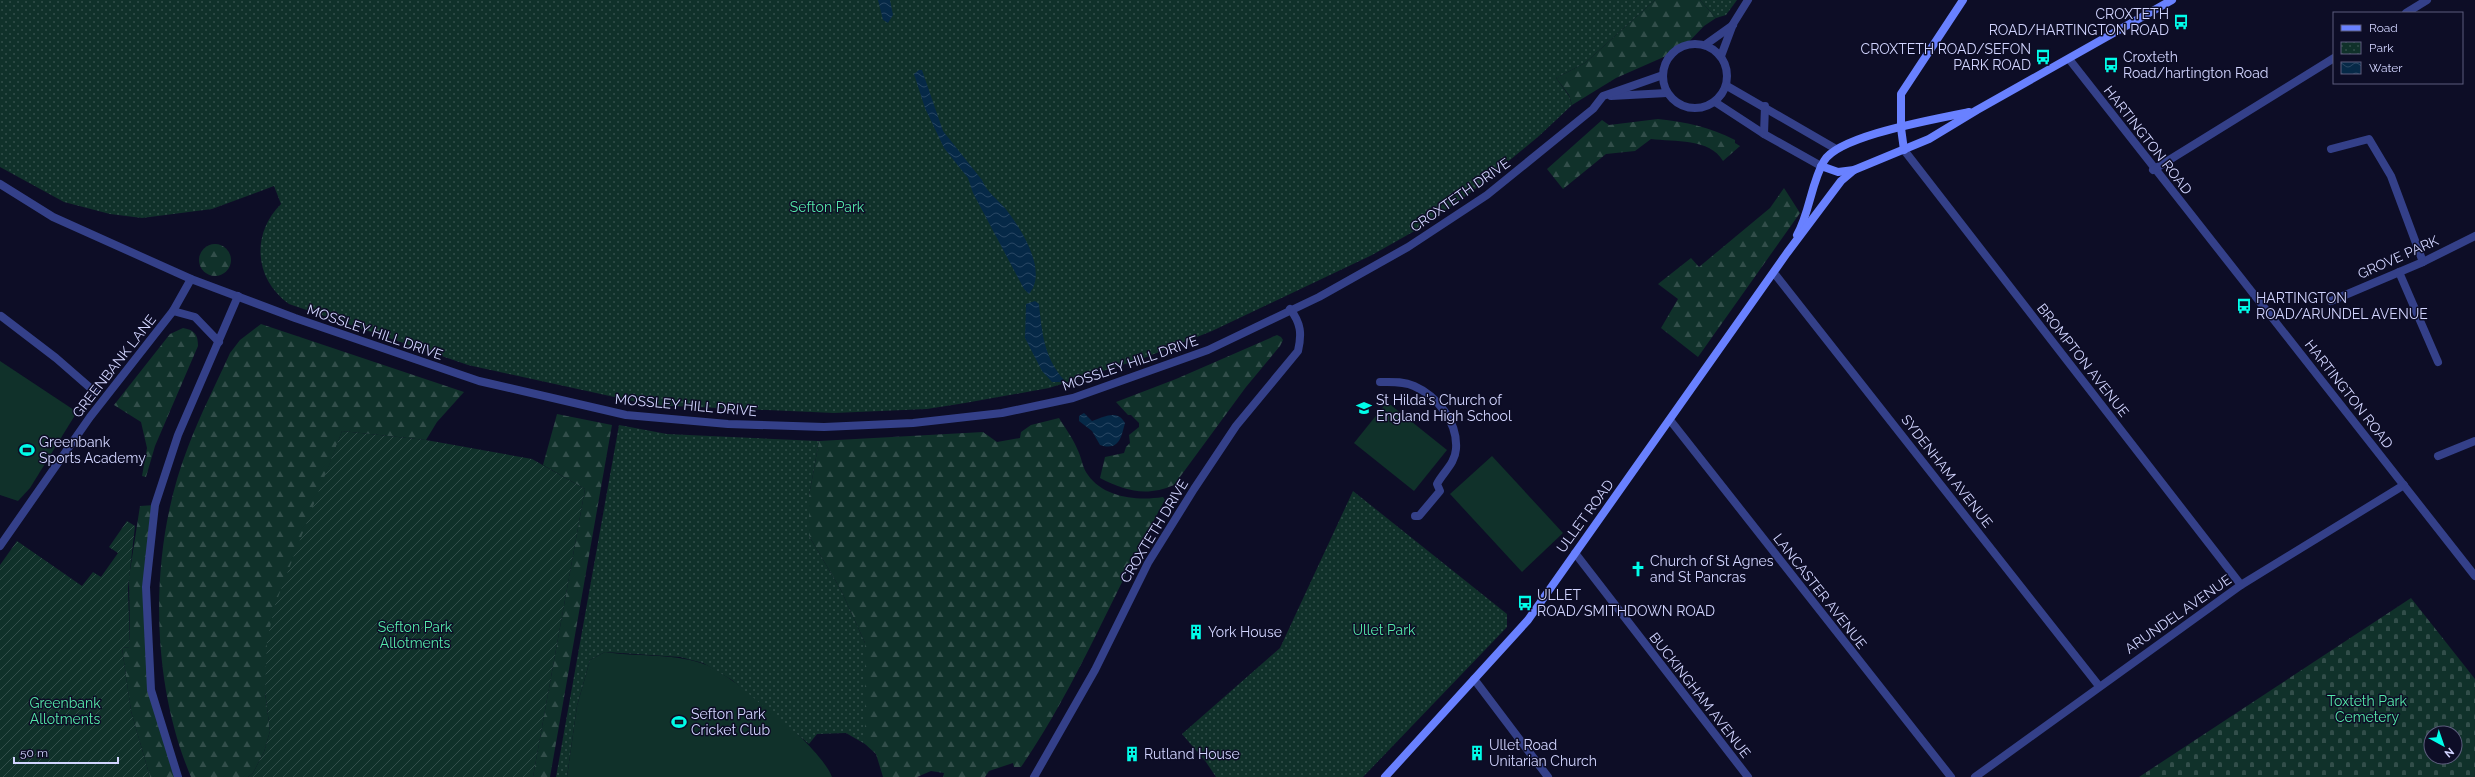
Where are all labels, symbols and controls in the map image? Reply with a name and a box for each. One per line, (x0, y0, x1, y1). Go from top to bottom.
place label: CROXTETH ROAD/HARTINGTON ROAD (1989, 6, 2169, 38)
legend (2333, 12, 2463, 84)
bus stop icon: CROXTETH ROAD/HARTINGTON ROAD (2172, 13, 2190, 31)
text: Road (2369, 21, 2398, 35)
place label: CROXTETH ROAD/SEFON PARK ROAD (1861, 41, 2031, 73)
text: Park (2369, 41, 2394, 55)
bus stop icon: CROXTETH ROAD/SEFON PARK ROAD (2034, 48, 2052, 66)
place label: Croxteth Road/hartington Road (2123, 49, 2269, 81)
bus stop icon: Croxteth Road/hartington Road (2102, 56, 2120, 74)
text: Water (2369, 61, 2403, 75)
street label: HARTINGTON ROAD (2101, 83, 2195, 197)
street label: CROXTETH DRIVE (1407, 155, 1513, 235)
park label: Sefton Park (790, 199, 865, 215)
street label: GROVE PARK (2355, 232, 2441, 282)
place label: HARTINGTON ROAD/ARUNDEL AVENUE (2256, 290, 2428, 322)
bus stop icon: HARTINGTON ROAD/ARUNDEL AVENUE (2235, 297, 2253, 315)
street label: BROMPTON AVENUE (2034, 300, 2132, 420)
street label: MOSSLEY HILL DRIVE (305, 301, 445, 363)
street label: GREENBANK LANE (69, 312, 159, 420)
street label: MOSSLEY HILL DRIVE (1060, 332, 1200, 394)
street label: HARTINGTON ROAD (2302, 337, 2396, 451)
street label: MOSSLEY HILL DRIVE (614, 391, 758, 419)
place label: St Hilda's Church of England High School (1376, 392, 1512, 424)
school or university icon: St Hilda's Church of England High School (1355, 399, 1373, 417)
street label: SYDENHAM AVENUE (1898, 411, 1996, 531)
place label: Greenbank Sports Academy (39, 434, 146, 466)
sports icon: Greenbank Sports Academy (18, 441, 36, 459)
street label: CROXTETH DRIVE (1117, 476, 1191, 586)
street label: ULLET ROAD (1553, 477, 1617, 555)
street label: LANCASTER AVENUE (1770, 530, 1870, 652)
place label: Church of St Agnes and St Pancras (1650, 553, 1774, 585)
church icon: Church of St Agnes and St Pancras (1629, 560, 1647, 578)
street label: ARUNDEL AVENUE (2122, 571, 2234, 657)
place label: ULLET ROAD/SMITHDOWN ROAD (1537, 587, 1715, 619)
bus stop icon: ULLET ROAD/SMITHDOWN ROAD (1516, 594, 1534, 612)
park label: Sefton Park Allotments (378, 619, 453, 651)
park label: Ullet Park (1352, 622, 1416, 638)
building icon: York House (1187, 623, 1205, 641)
place label: York House (1208, 624, 1282, 640)
street label: BUCKINGHAM AVENUE (1646, 629, 1754, 761)
park label: Toxteth Park Cemetery (2327, 693, 2407, 725)
park label: Greenbank Allotments (29, 695, 101, 727)
place label: Sefton Park Cricket Club (691, 706, 770, 738)
sports icon: Sefton Park Cricket Club (670, 713, 688, 731)
north arrow (2423, 725, 2463, 765)
place label: Ullet Road Unitarian Church (1489, 737, 1597, 769)
scale bar (14, 739, 118, 765)
building icon: Ullet Road Unitarian Church (1468, 744, 1486, 762)
building icon: Rutland House (1123, 745, 1141, 763)
text: N (2442, 745, 2457, 760)
text: 50 m (20, 746, 48, 760)
place label: Rutland House (1144, 746, 1240, 762)

